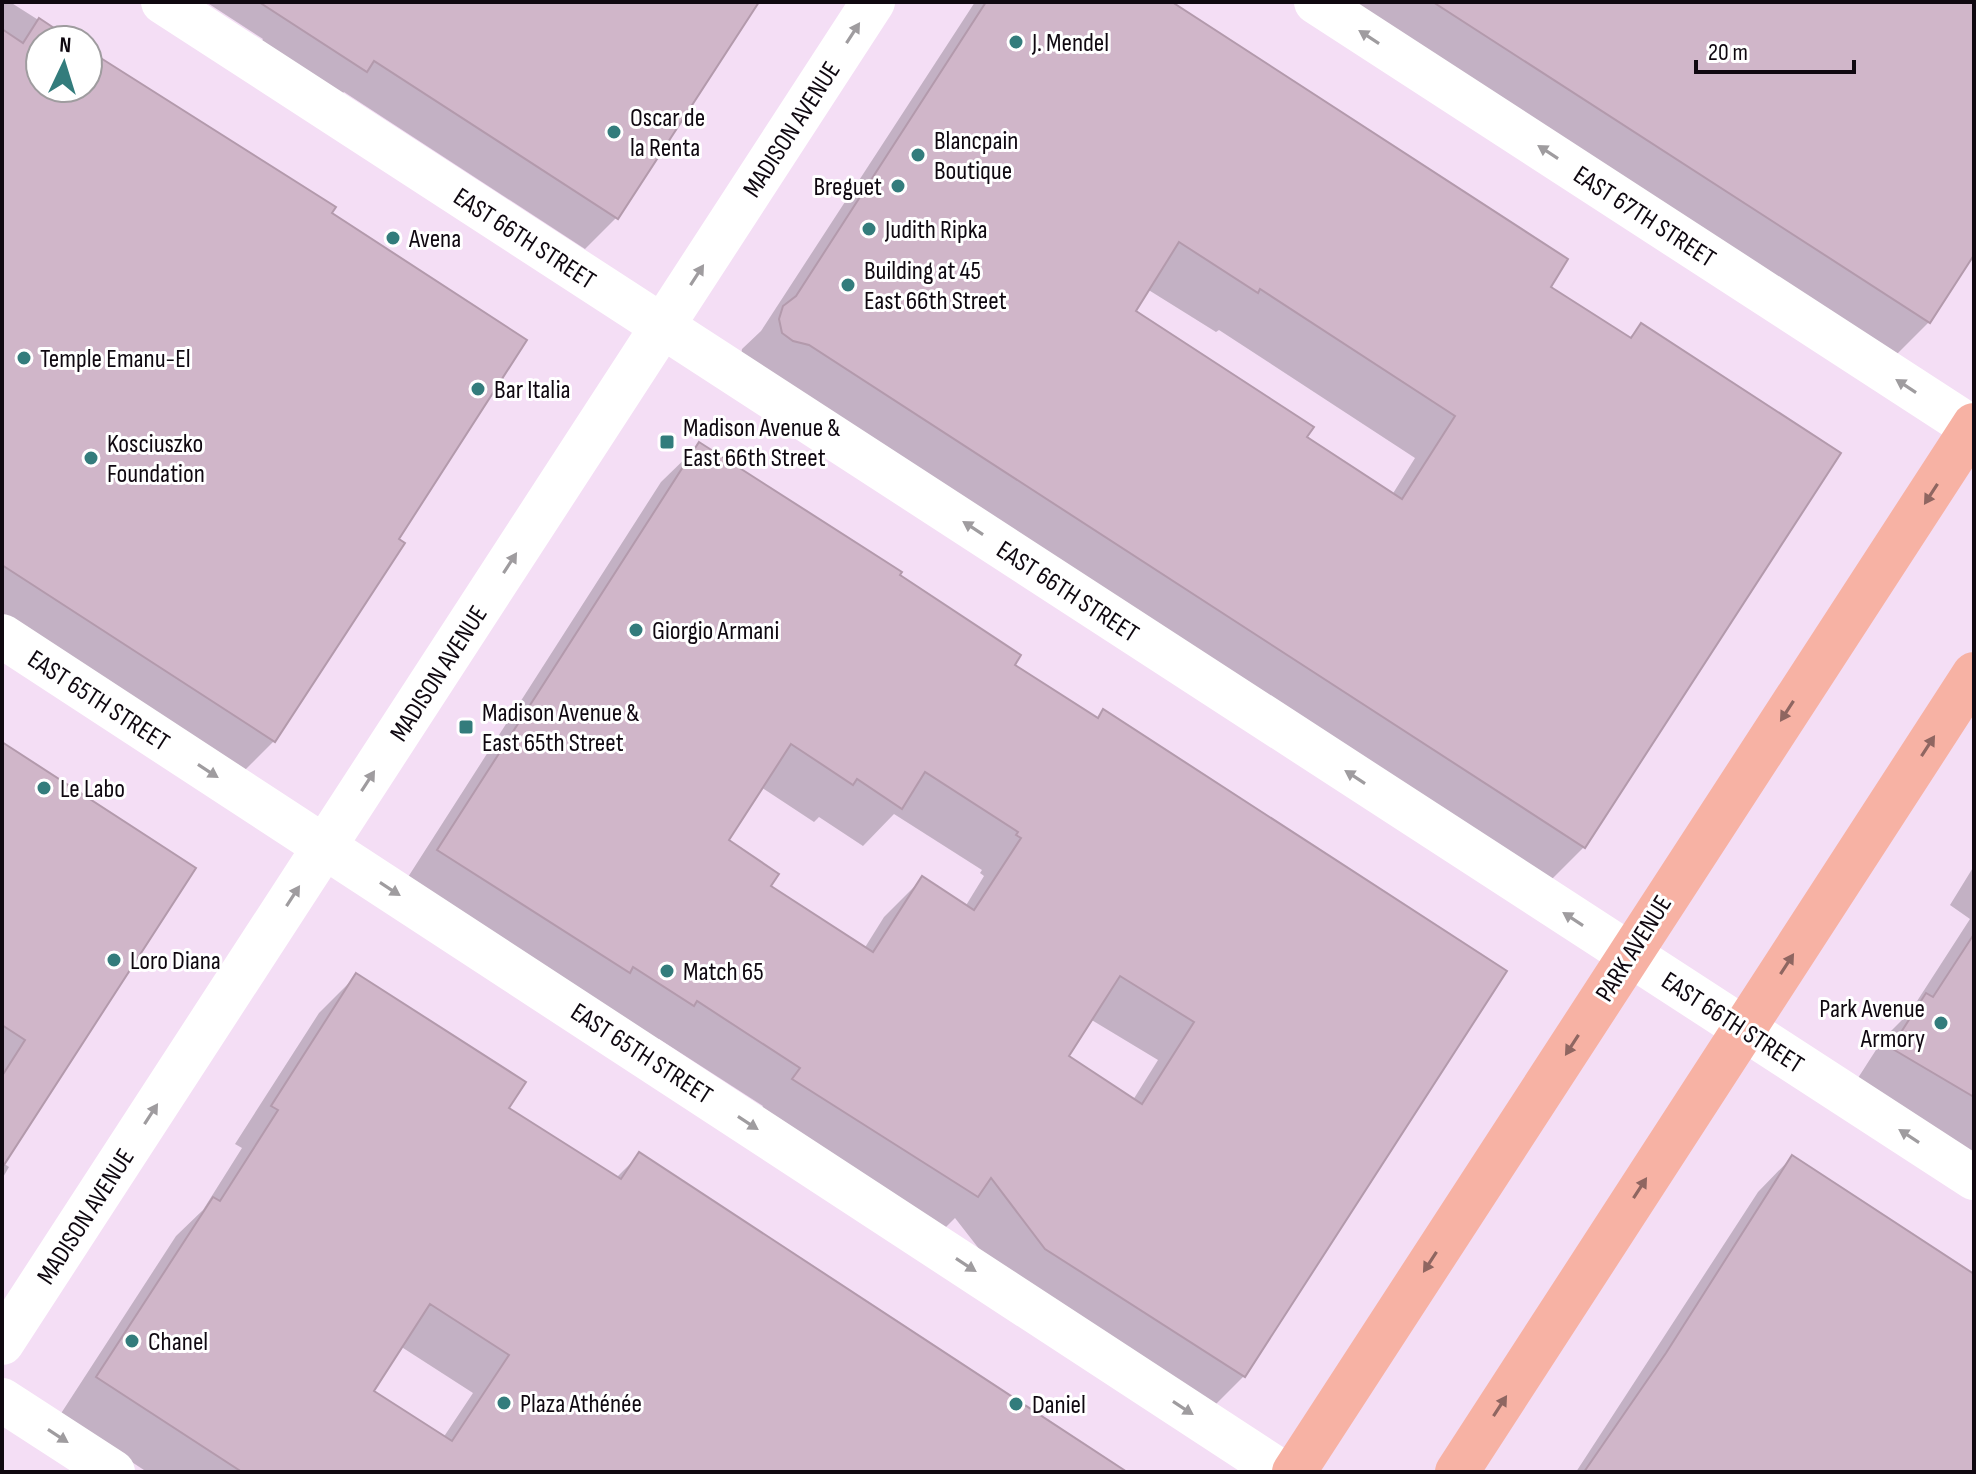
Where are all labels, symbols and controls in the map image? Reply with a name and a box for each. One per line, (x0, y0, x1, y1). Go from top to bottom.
one-way arrow (846, 22, 860, 44)
north arrow (24, 24, 104, 104)
scale bar (1696, 24, 1854, 74)
place label: J. Mendel (1031, 28, 1109, 59)
one-way arrow (1359, 29, 1380, 44)
text: N (58, 32, 72, 59)
marker: J. Mendel (1007, 33, 1025, 51)
text: 20 m (1708, 38, 1748, 67)
street label: MADISON AVENUE (737, 56, 848, 203)
place label: Oscar de la Renta (630, 103, 705, 164)
marker: Oscar de la Renta (605, 123, 623, 141)
place label: Blancpain Boutique (934, 126, 1018, 187)
one-way arrow (1537, 145, 1558, 160)
marker: Blancpain Boutique (909, 146, 927, 164)
street label: EAST 67TH STREET (1567, 160, 1721, 275)
place label: Breguet (813, 172, 882, 203)
marker: Breguet (889, 177, 907, 195)
street label: EAST 66TH STREET (447, 182, 601, 297)
place label: Judith Ripka (884, 215, 988, 246)
marker: Judith Ripka (860, 220, 878, 238)
place label: Avena (408, 224, 461, 255)
marker: Avena (384, 229, 402, 247)
place label: Building at 45 East 66th Street (864, 256, 1007, 317)
one-way arrow (689, 264, 704, 285)
marker: Building at 45 East 66th Street (839, 276, 857, 294)
place label: Temple Emanu-El (40, 344, 191, 375)
marker: Temple Emanu-El (15, 349, 33, 367)
place label: Bar Italia (494, 375, 571, 406)
one-way arrow (1896, 378, 1917, 393)
marker: Bar Italia (469, 380, 487, 398)
place label: Madison Avenue & East 66th Street (683, 413, 840, 474)
place label: Kosciuszko Foundation (107, 429, 205, 490)
marker: Madison Avenue & East 66th Street (658, 433, 676, 451)
marker: Kosciuszko Foundation (82, 449, 100, 467)
one-way arrow (1923, 484, 1938, 505)
one-way arrow (962, 521, 983, 536)
street label: EAST 66TH STREET (990, 535, 1144, 650)
one-way arrow (502, 552, 516, 574)
street label: MADISON AVENUE (384, 600, 495, 747)
place label: Giorgio Armani (652, 616, 779, 647)
marker: Giorgio Armani (627, 621, 645, 639)
street label: EAST 65TH STREET (22, 644, 175, 759)
place label: Madison Avenue & East 65th Street (482, 698, 639, 759)
one-way arrow (1780, 701, 1795, 722)
marker: Madison Avenue & East 65th Street (457, 718, 475, 736)
one-way arrow (1920, 735, 1935, 756)
one-way arrow (197, 763, 219, 777)
one-way arrow (360, 770, 374, 792)
one-way arrow (1344, 770, 1365, 785)
place label: Le Labo (60, 774, 125, 805)
marker: Le Labo (35, 779, 53, 797)
one-way arrow (380, 881, 401, 896)
one-way arrow (286, 885, 300, 907)
street label: PARK AVENUE (1590, 890, 1679, 1008)
one-way arrow (1562, 911, 1583, 926)
place label: Loro Diana (130, 946, 221, 977)
marker: Loro Diana (105, 951, 123, 969)
one-way arrow (1780, 953, 1794, 975)
place label: Match 65 (683, 957, 764, 988)
marker: Match 65 (658, 962, 676, 980)
street label: EAST 66TH STREET (1655, 966, 1809, 1081)
place label: Park Avenue Armory (1819, 994, 1925, 1055)
street label: EAST 65TH STREET (565, 997, 718, 1112)
marker: Park Avenue Armory (1932, 1014, 1950, 1032)
one-way arrow (1565, 1034, 1580, 1055)
one-way arrow (144, 1103, 158, 1125)
one-way arrow (738, 1115, 759, 1130)
one-way arrow (1898, 1129, 1919, 1144)
street label: MADISON AVENUE (31, 1143, 142, 1290)
one-way arrow (1633, 1177, 1648, 1198)
one-way arrow (1422, 1252, 1437, 1273)
one-way arrow (955, 1258, 977, 1272)
place label: Chanel (148, 1327, 208, 1358)
marker: Chanel (123, 1332, 141, 1350)
place label: Plaza Athénée (520, 1389, 642, 1420)
place label: Daniel (1032, 1390, 1086, 1421)
marker: Plaza Athénée (495, 1394, 513, 1412)
marker: Daniel (1007, 1395, 1025, 1413)
one-way arrow (1492, 1396, 1507, 1417)
one-way arrow (1173, 1400, 1194, 1415)
one-way arrow (47, 1429, 69, 1443)

